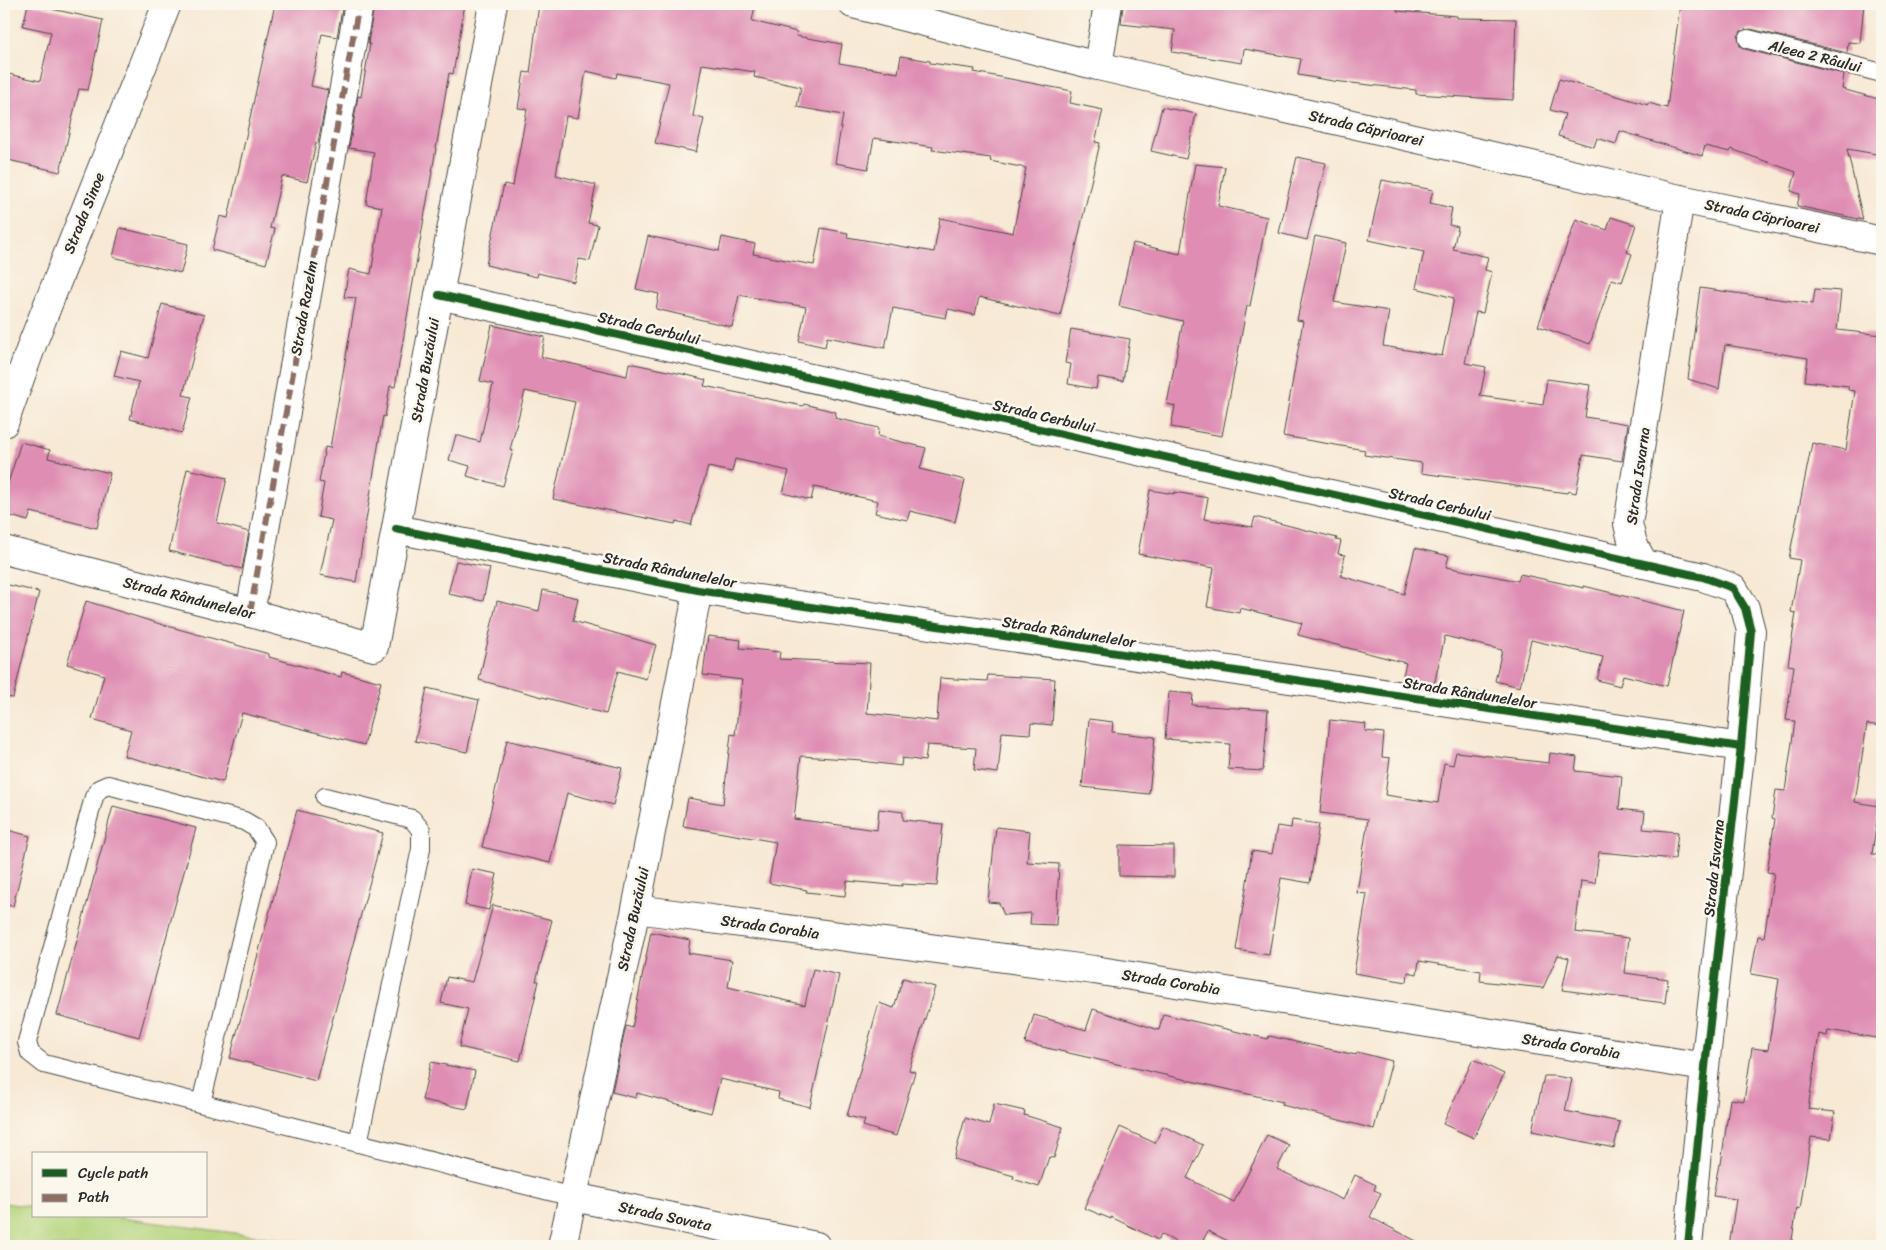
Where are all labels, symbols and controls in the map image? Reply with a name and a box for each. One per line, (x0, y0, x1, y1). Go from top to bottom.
street label: Aleea 2 Râului (1765, 32, 1865, 80)
street label: Strada Căprioarei (1306, 102, 1427, 154)
street label: Strada Sinoe (56, 168, 112, 258)
street label: Strada Căprioarei (1702, 191, 1823, 241)
street label: Strada Razelm (283, 258, 325, 358)
street label: Strada Cerbului (595, 304, 704, 353)
street label: Strada Buzăului (403, 315, 447, 424)
street label: Strada Cerbului (990, 392, 1099, 441)
street label: Strada Isvarna (1618, 425, 1658, 526)
street label: Strada Cerbului (1386, 480, 1495, 529)
street label: Strada Rândunelelor (601, 544, 740, 596)
street label: Strada Rândunelelor (120, 569, 259, 627)
street label: Strada Rândunelelor (1000, 609, 1139, 656)
street label: Strada Rândunelelor (1401, 670, 1540, 717)
street label: Strada Isvarna (1696, 817, 1732, 918)
street label: Strada Buzăului (609, 864, 657, 973)
street label: Strada Corabia (719, 907, 821, 947)
street label: Strada Corabia (1120, 961, 1222, 1003)
street label: Strada Corabia (1520, 1025, 1622, 1067)
legend (32, 1152, 208, 1218)
text: Cycle path (78, 1160, 149, 1186)
text: Path (78, 1184, 109, 1210)
street label: Strada Sovata (616, 1193, 714, 1239)

